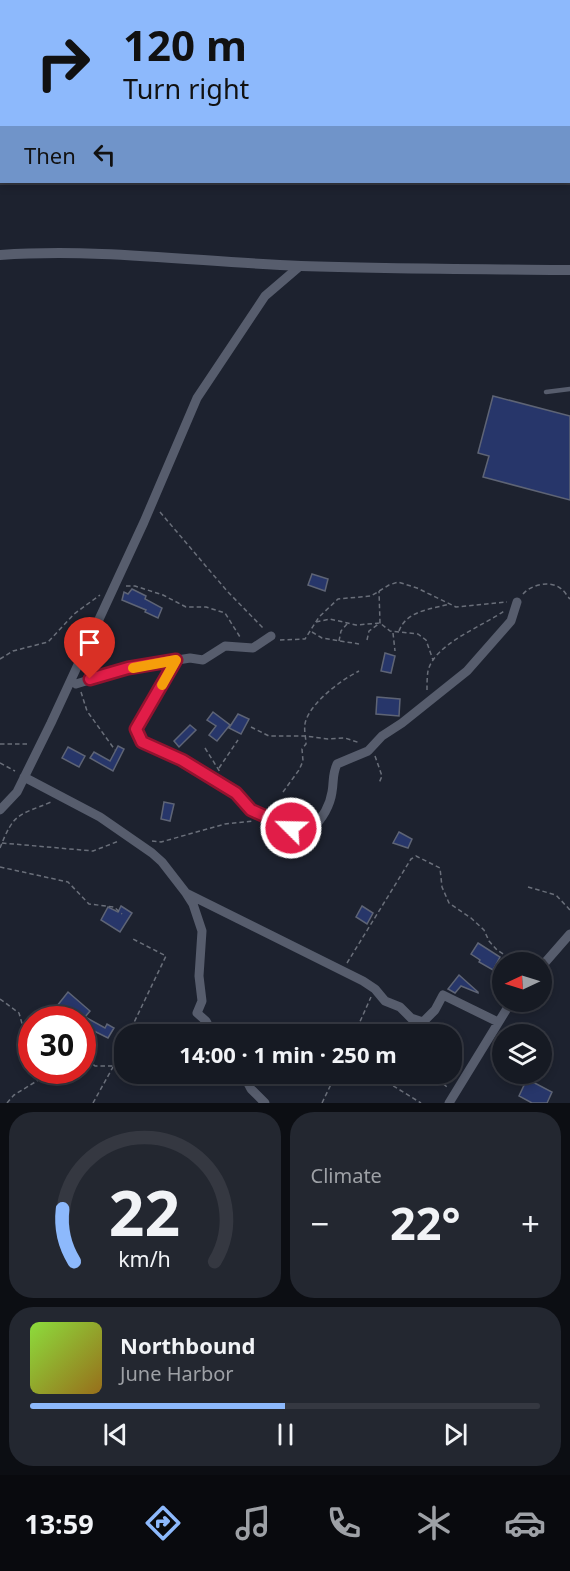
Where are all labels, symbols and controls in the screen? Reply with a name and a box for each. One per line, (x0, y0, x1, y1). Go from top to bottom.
text: 120 m (123, 16, 247, 73)
icon: right (24, 24, 102, 102)
text: Turn right (123, 70, 249, 107)
icon: left (88, 138, 121, 171)
text: Then (24, 140, 76, 170)
pin (64, 617, 115, 679)
icon: arrive (73, 626, 106, 659)
position arrow (259, 796, 323, 860)
north arrow (492, 952, 552, 1012)
map controls (492, 952, 552, 1084)
speed limit sign: 30 (18, 1006, 96, 1084)
button: layers (492, 1024, 552, 1084)
text: 14:00 · 1 min · 250 m (179, 1039, 397, 1069)
text: Climate (311, 1162, 382, 1189)
text: 22 (109, 1169, 180, 1254)
text: 22° (390, 1192, 461, 1253)
text: − (311, 1201, 329, 1246)
text: + (521, 1201, 540, 1246)
text: km/h (118, 1244, 171, 1273)
text: Northbound (120, 1330, 255, 1360)
text: June Harbor (120, 1360, 234, 1387)
icon: previous (99, 1418, 132, 1451)
icon: pause (269, 1418, 302, 1451)
icon: next (439, 1418, 472, 1451)
icon: directions (142, 1502, 184, 1544)
icon: music (232, 1502, 274, 1544)
icon: phone (323, 1502, 365, 1544)
icon: climate (413, 1502, 455, 1544)
icon: car (504, 1502, 546, 1544)
text: 13:59 (24, 1505, 94, 1542)

